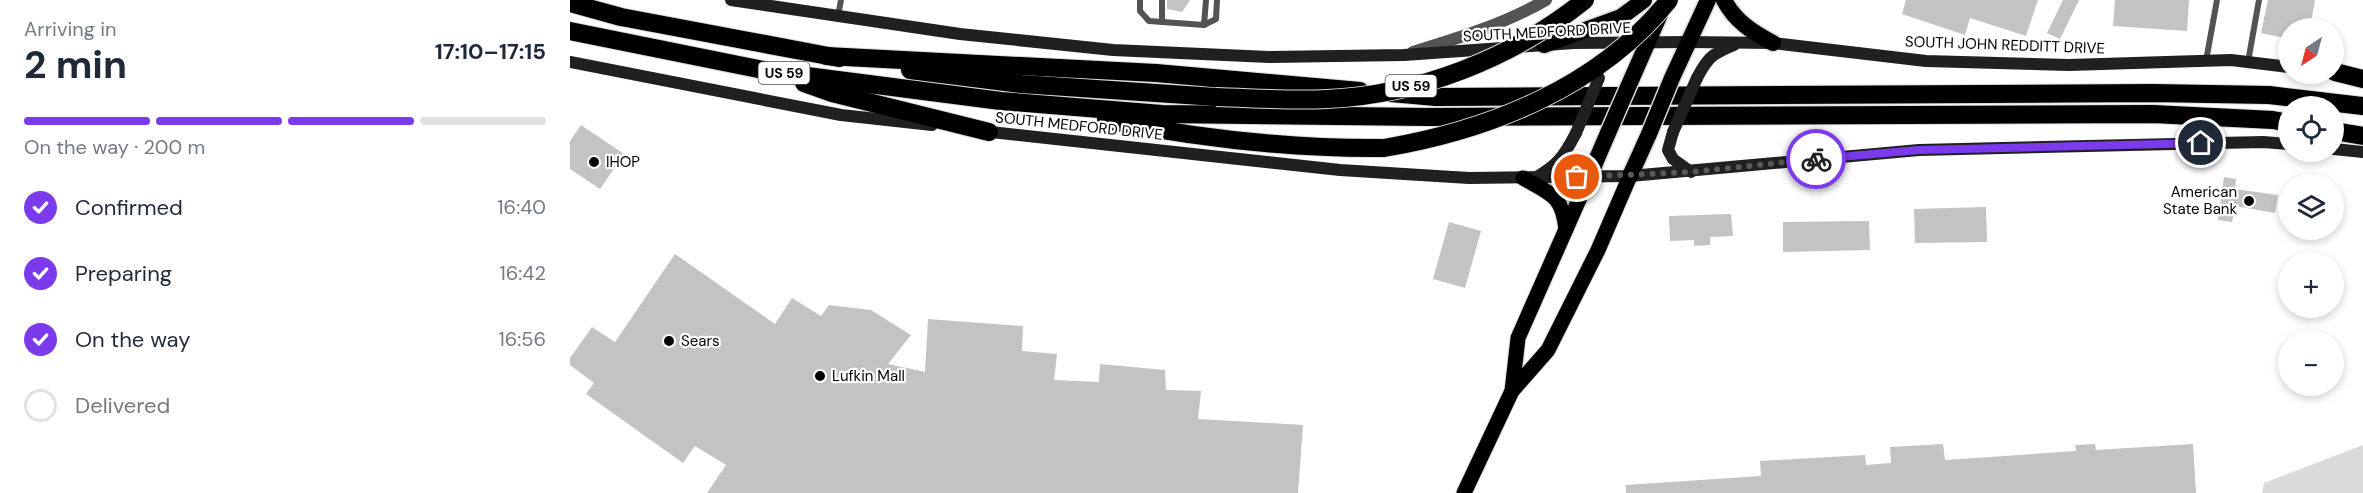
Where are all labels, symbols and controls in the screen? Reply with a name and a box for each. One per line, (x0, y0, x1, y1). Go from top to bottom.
text: Arriving in (24, 16, 116, 42)
street label: SOUTH MEDFORD DRIVE (1462, 18, 1632, 46)
north arrow (2278, 18, 2344, 84)
map controls (2278, 18, 2344, 396)
street label: SOUTH JOHN REDDITT DRIVE (1905, 32, 2105, 58)
text: 17:10–17:15 (435, 37, 546, 66)
text: 2 min (24, 39, 127, 90)
road number: US 59 (758, 62, 810, 84)
road number: US 59 (1386, 75, 1436, 97)
button: locate (2278, 96, 2344, 162)
street label: SOUTH MEDFORD DRIVE (994, 107, 1164, 145)
pin (2175, 117, 2226, 168)
icon: home (2184, 126, 2217, 159)
courier (1786, 129, 1846, 189)
text: On the way · 200 m (24, 134, 205, 160)
icon: bike (1800, 143, 1833, 176)
pin (1551, 151, 1602, 202)
place label: IHOP (606, 152, 640, 172)
marker: IHOP (587, 155, 601, 169)
icon: bag (1560, 160, 1593, 193)
button: layers (2278, 174, 2344, 240)
place label: American State Bank (2163, 182, 2237, 219)
icon: check (24, 191, 57, 224)
text: Confirmed (75, 193, 183, 222)
text: 16:40 (497, 194, 546, 220)
marker: American State Bank (2242, 194, 2256, 208)
button: + (2278, 252, 2344, 318)
icon: check (24, 257, 57, 290)
text: Preparing (75, 259, 172, 288)
text: 16:42 (500, 260, 546, 286)
icon: check (24, 323, 57, 356)
text: On the way (75, 325, 190, 354)
text: 16:56 (498, 326, 546, 352)
button: − (2278, 330, 2344, 396)
place label: Sears (681, 331, 719, 351)
marker: Sears (662, 334, 676, 348)
place label: Lufkin Mall (832, 366, 905, 386)
marker: Lufkin Mall (813, 369, 827, 383)
text: Delivered (75, 391, 170, 420)

